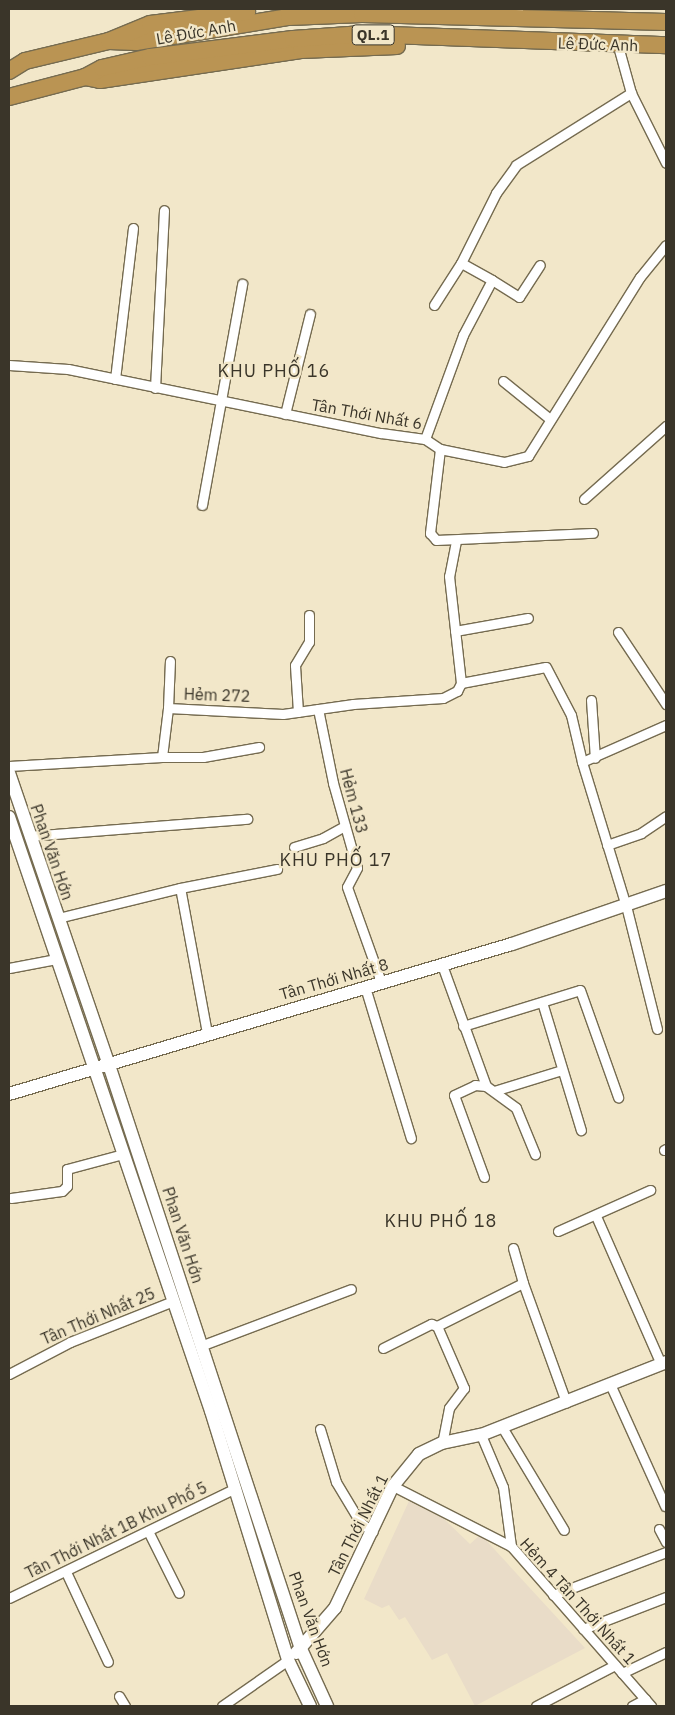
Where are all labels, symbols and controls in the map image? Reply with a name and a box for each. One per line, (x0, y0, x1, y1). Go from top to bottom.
street label: Lê Đức Anh (155, 16, 237, 48)
road number: QL.1 (350, 22, 396, 48)
street label: Lê Đức Anh (557, 33, 639, 55)
district label: KHU PHỐ 16 (216, 360, 332, 382)
street label: Tân Thới Nhất 6 (310, 395, 424, 433)
street label: Hẻm 272 (183, 684, 251, 706)
street label: Hẻm 133 (336, 766, 372, 836)
street label: Phan Văn Hớn (27, 801, 77, 903)
district label: KHU PHỐ 17 (278, 849, 394, 871)
street label: Tân Thới Nhất 8 (277, 954, 391, 1004)
street label: Phan Văn Hớn (158, 1184, 208, 1286)
district label: KHU PHỐ 18 (383, 1210, 499, 1232)
street label: Tân Thới Nhất 25 (38, 1283, 158, 1349)
street label: Tân Thới Nhất 1 (324, 1471, 392, 1579)
street label: Tân Thới Nhất 1B Khu Phố 5 (22, 1478, 210, 1582)
street label: Hẻm 4 Tân Thới Nhất 1 (516, 1534, 640, 1668)
street label: Phan Văn Hớn (285, 1569, 337, 1669)

